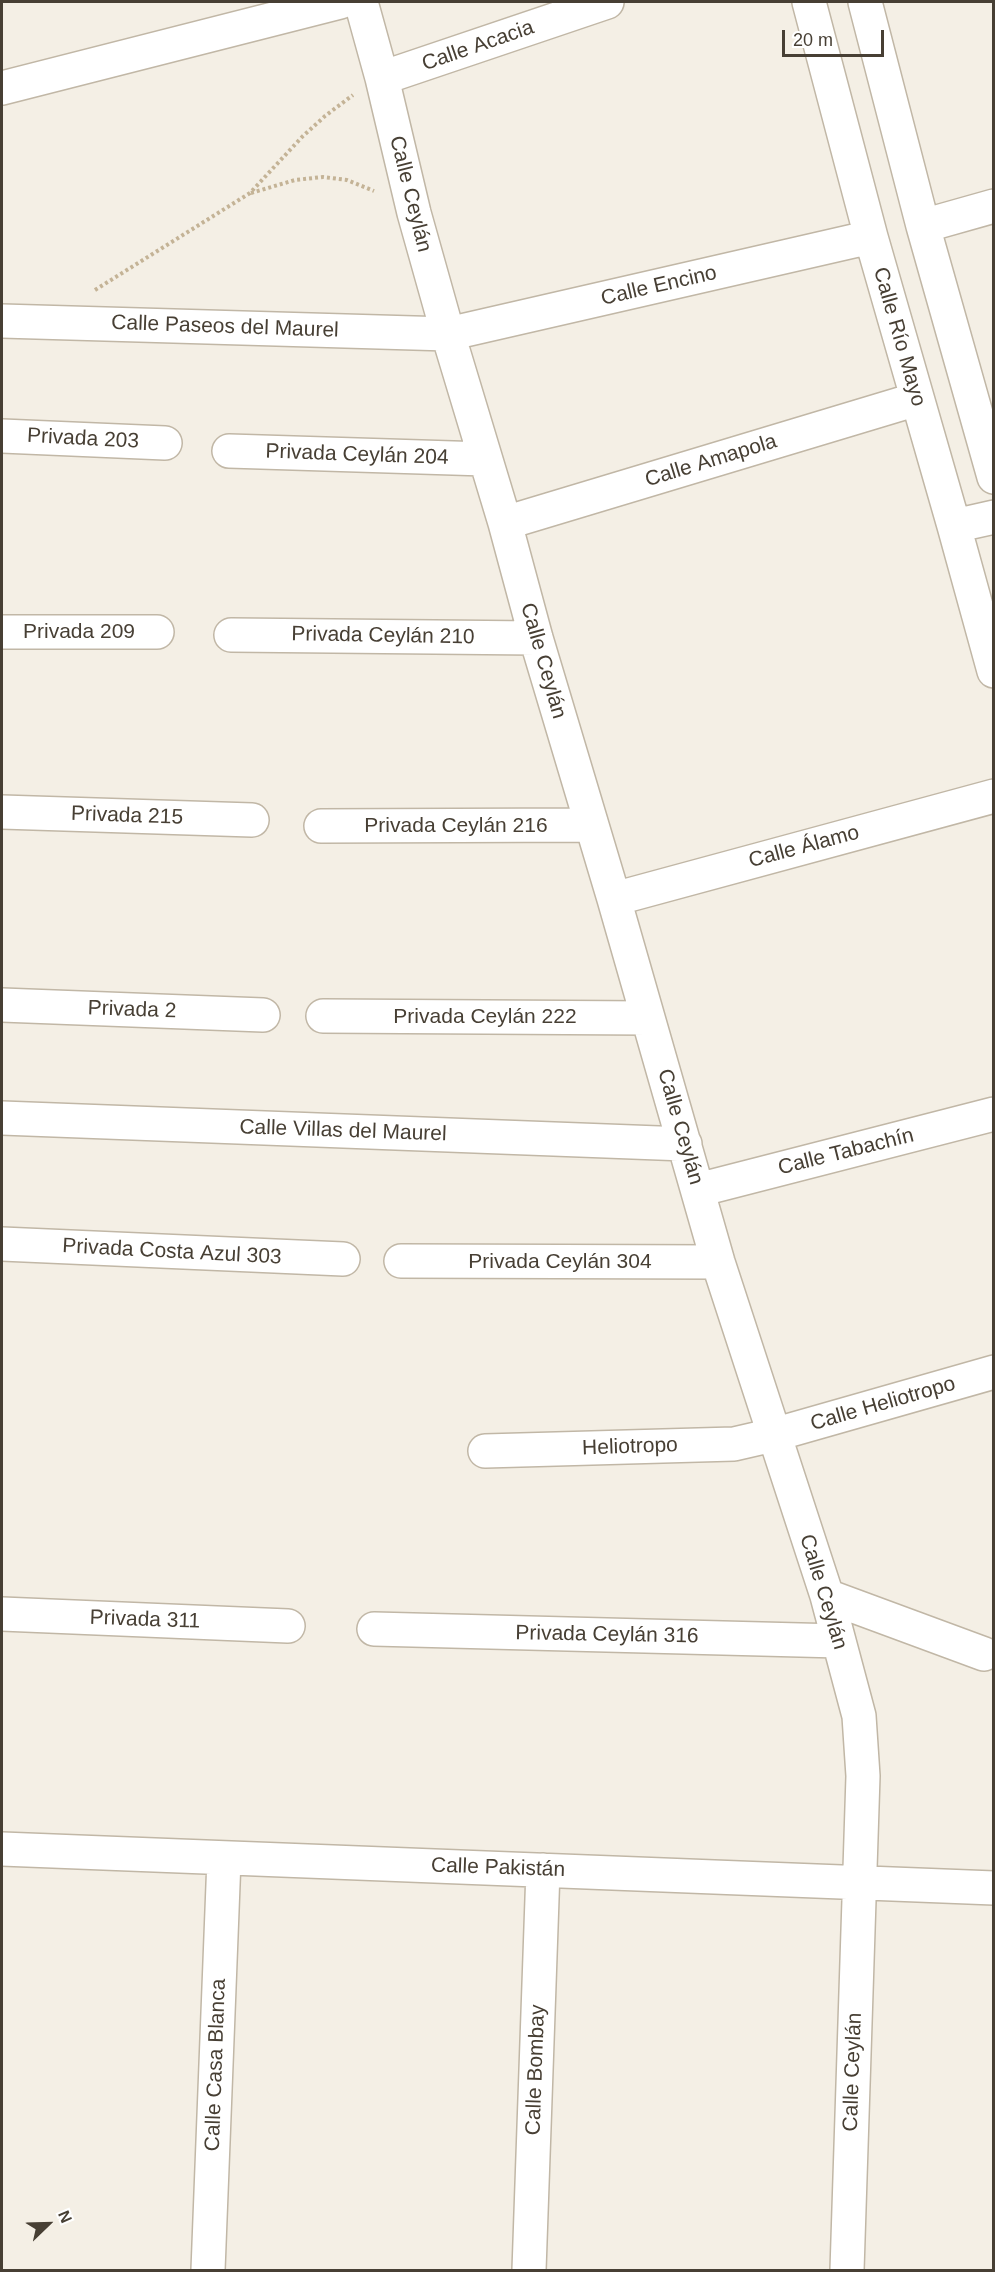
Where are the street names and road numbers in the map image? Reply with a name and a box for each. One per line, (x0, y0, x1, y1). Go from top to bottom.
street label: Calle Acacia (419, 15, 537, 77)
street label: Calle Ceylán (383, 133, 437, 255)
street label: Calle Encino (599, 260, 719, 312)
street label: Calle Río Mayo (867, 265, 931, 409)
street label: Calle Paseos del Maurel (111, 310, 339, 344)
street label: Privada 203 (26, 423, 140, 455)
street label: Calle Amapola (642, 429, 780, 493)
street label: Privada Ceylán 204 (265, 439, 449, 471)
street label: Calle Ceylán (514, 600, 572, 722)
street label: Privada 209 (23, 619, 135, 645)
street label: Privada Ceylán 210 (291, 622, 475, 650)
street label: Privada 215 (71, 801, 183, 831)
street label: Privada Ceylán 216 (364, 813, 548, 839)
street label: Calle Álamo (746, 820, 862, 874)
street label: Privada 2 (87, 996, 177, 1024)
street label: Privada Ceylán 222 (393, 1004, 577, 1030)
street label: Calle Ceylán (651, 1066, 709, 1188)
street label: Calle Villas del Maurel (239, 1115, 447, 1147)
street label: Calle Tabachín (776, 1123, 916, 1181)
street label: Privada Costa Azul 303 (62, 1234, 282, 1270)
street label: Privada Ceylán 304 (468, 1249, 652, 1275)
street label: Calle Heliotropo (808, 1371, 958, 1437)
street label: Heliotropo (582, 1433, 678, 1461)
street label: Calle Ceylán (794, 1531, 852, 1653)
street label: Privada 311 (89, 1605, 201, 1635)
street label: Privada Ceylán 316 (515, 1621, 699, 1649)
street label: Calle Pakistán (430, 1853, 566, 1883)
street label: Calle Casa Blanca (200, 1978, 232, 2152)
street label: Calle Bombay (521, 2004, 551, 2136)
street label: Calle Ceylán (838, 2012, 868, 2132)

